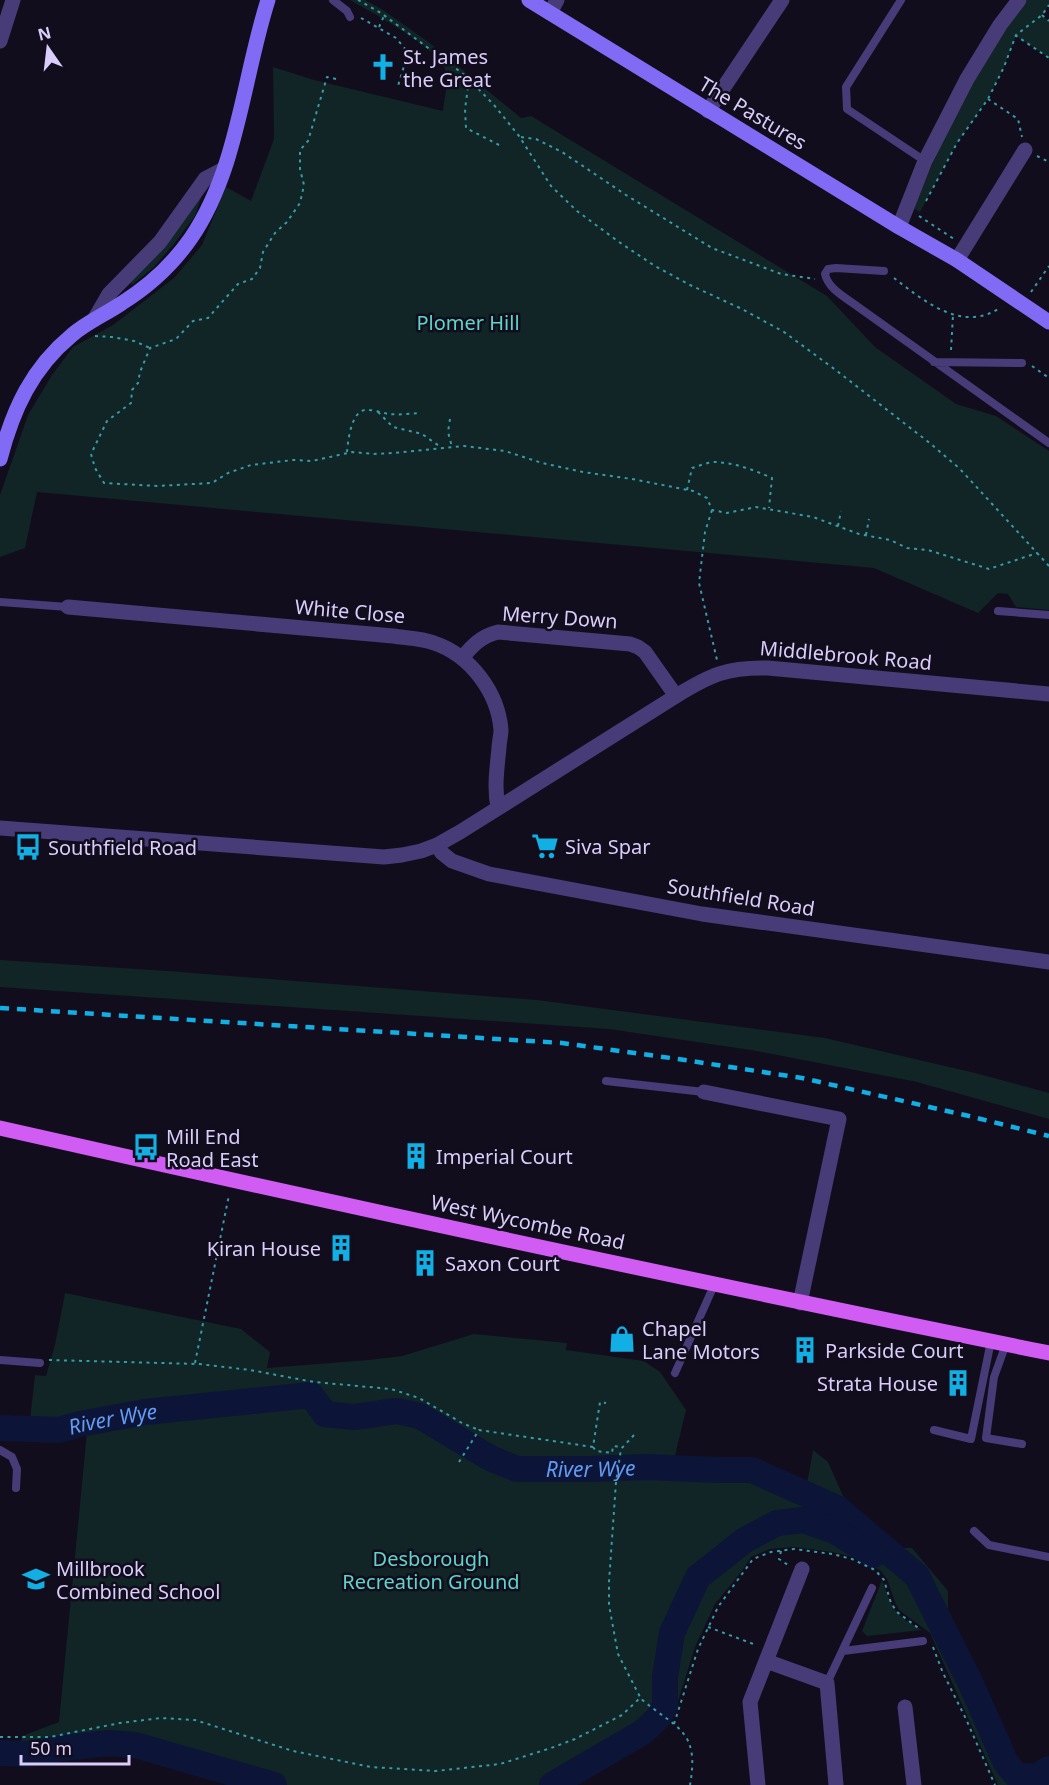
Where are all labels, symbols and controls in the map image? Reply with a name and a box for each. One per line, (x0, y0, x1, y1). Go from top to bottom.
north arrow (18, 18, 78, 78)
text: N (35, 21, 53, 46)
place label: St. James the Great (403, 43, 491, 93)
church icon: St. James the Great (368, 52, 398, 82)
street label: The Pastures (694, 70, 812, 156)
park label: Plomer Hill (416, 309, 520, 336)
street label: White Close (294, 593, 406, 629)
street label: Merry Down (501, 599, 619, 635)
street label: Middlebrook Road (759, 634, 933, 676)
supermarket icon: Siva Spar (530, 831, 560, 861)
bus stop icon: Southfield Road (13, 832, 43, 862)
place label: Siva Spar (565, 833, 650, 860)
place label: Southfield Road (48, 834, 197, 861)
street label: Southfield Road (665, 872, 817, 922)
place label: Mill End Road East (166, 1123, 258, 1173)
bus stop icon: Mill End Road East (131, 1132, 161, 1162)
building icon: Imperial Court (401, 1141, 431, 1171)
place label: Imperial Court (436, 1143, 573, 1170)
street label: West Wycombe Road (429, 1188, 627, 1256)
building icon: Kiran House (326, 1233, 356, 1263)
place label: Kiran House (207, 1235, 321, 1262)
building icon: Saxon Court (410, 1248, 440, 1278)
place label: Saxon Court (445, 1250, 560, 1277)
place label: Chapel Lane Motors (642, 1315, 760, 1365)
shop icon: Chapel Lane Motors (607, 1324, 637, 1354)
building icon: Parkside Court (790, 1335, 820, 1365)
place label: Parkside Court (825, 1337, 963, 1364)
building icon: Strata House (943, 1368, 973, 1398)
place label: Strata House (817, 1370, 938, 1397)
water label: River Wye (65, 1397, 158, 1441)
water label: River Wye (546, 1453, 636, 1483)
park label: Desborough Recreation Ground (342, 1545, 520, 1595)
place label: Millbrook Combined School (56, 1555, 220, 1605)
school or university icon: Millbrook Combined School (21, 1564, 51, 1594)
scale bar (21, 1728, 129, 1766)
text: 50 m (30, 1736, 72, 1760)

